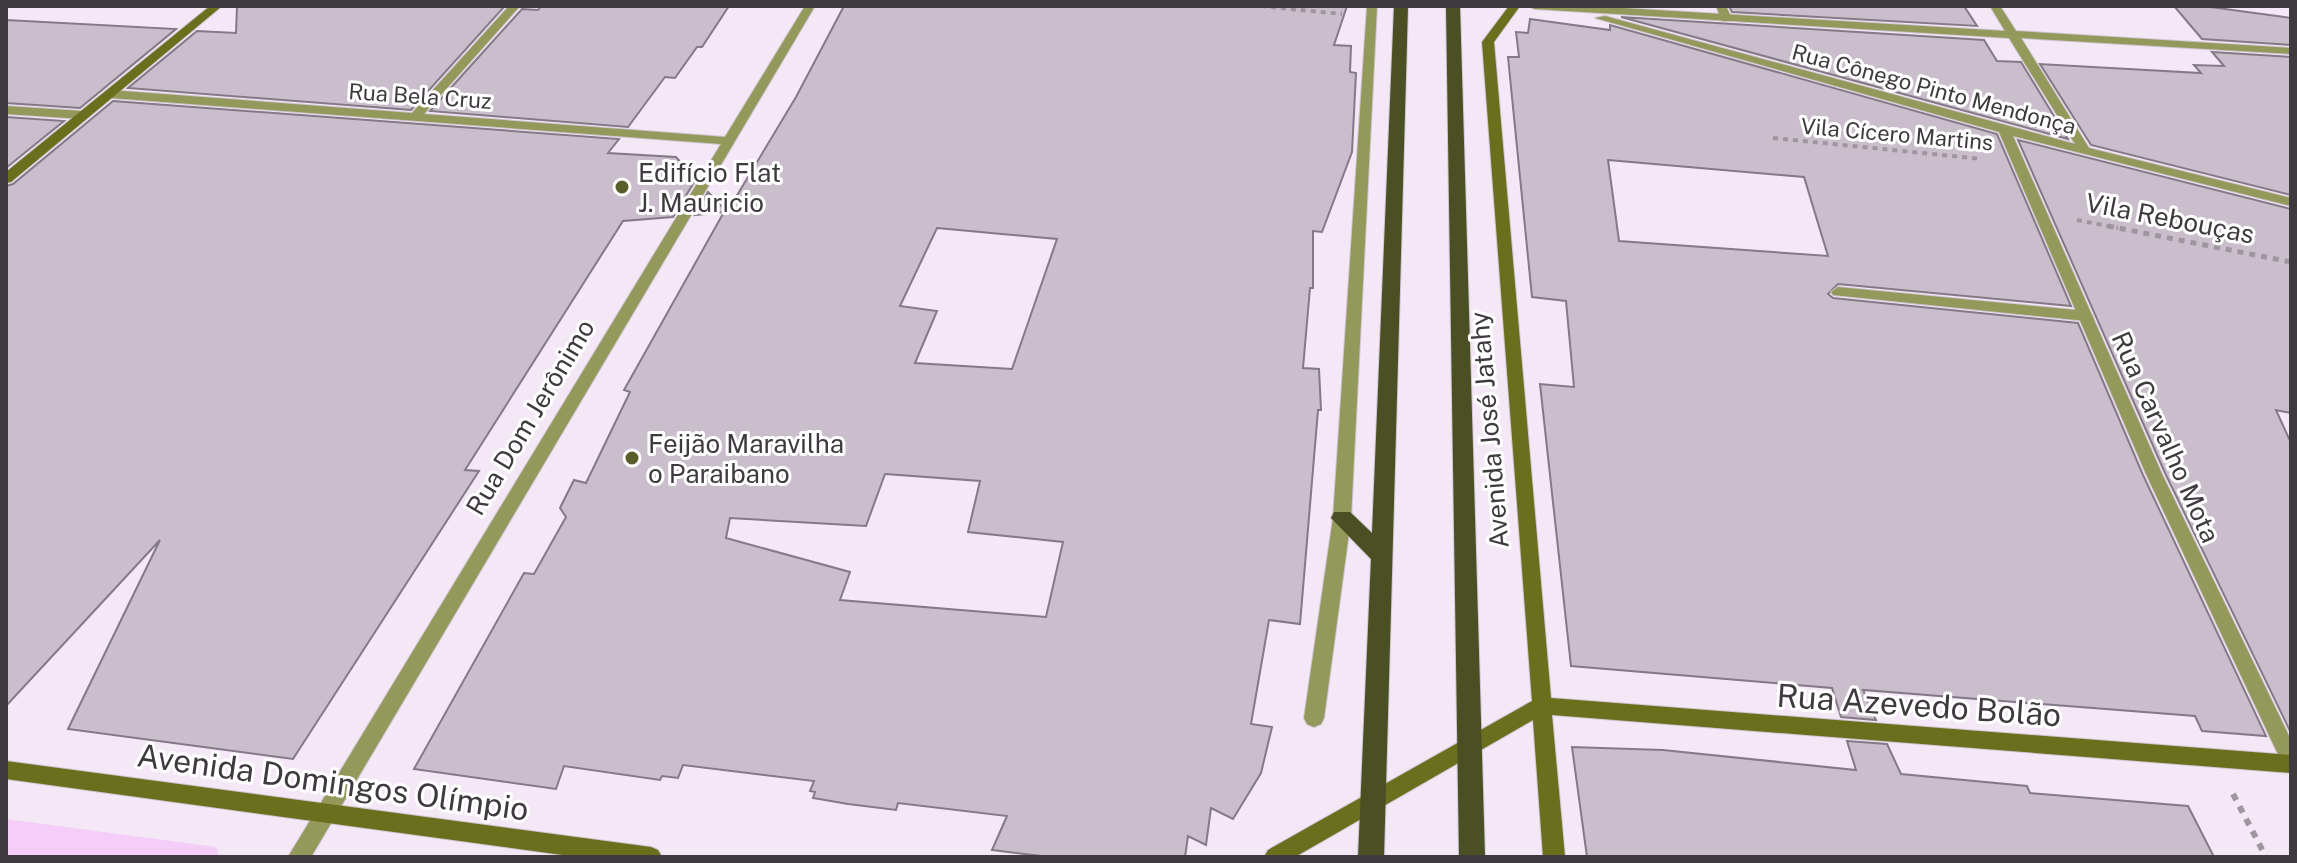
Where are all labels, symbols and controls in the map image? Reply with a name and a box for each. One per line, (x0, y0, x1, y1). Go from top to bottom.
street label: Rua Cônego Pinto Mendonça (1789, 39, 2079, 139)
street label: Rua Bela Cruz (348, 78, 492, 114)
street label: Vila Cícero Martins (1800, 113, 1994, 155)
place label: Edifício Flat J. Mauricio (638, 157, 781, 218)
marker: Edifício Flat J. Mauricio (613, 178, 631, 196)
street label: Vila Rebouças (2083, 186, 2257, 250)
street label: Avenida José Jatahy (1463, 310, 1515, 550)
street label: Rua Dom Jerônimo (459, 313, 601, 521)
street label: Rua Carvalho Mota (2105, 327, 2227, 547)
place label: Feijão Maravilha o Paraibano (648, 428, 844, 489)
marker: Feijão Maravilha o Paraibano (623, 449, 641, 467)
street label: Rua Azevedo Bolão (1776, 677, 2062, 733)
street label: Avenida Domingos Olímpio (135, 736, 531, 828)

